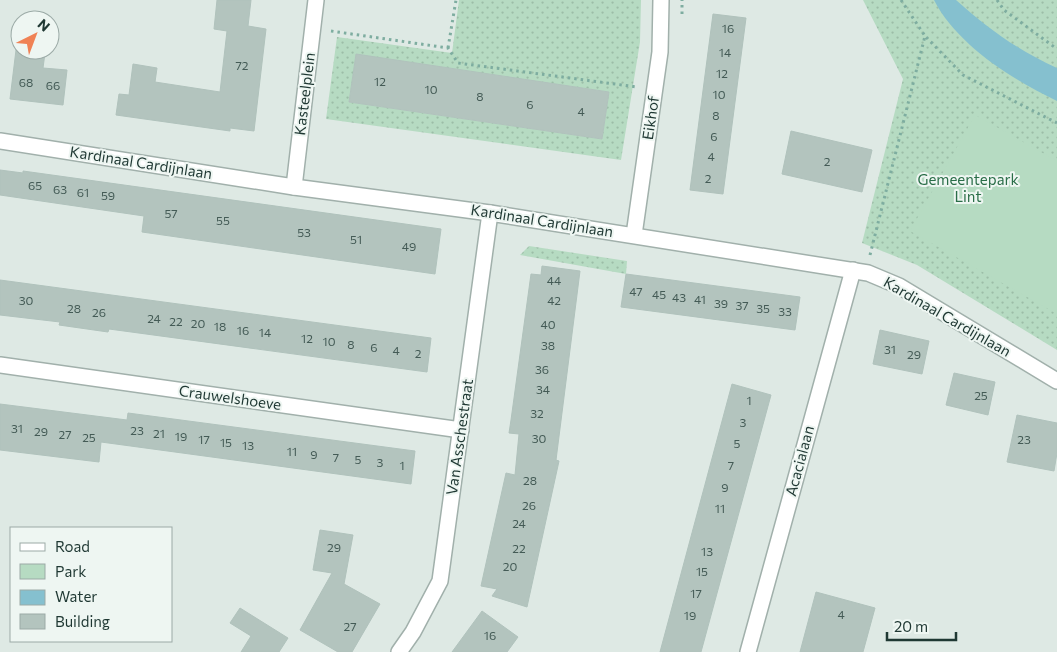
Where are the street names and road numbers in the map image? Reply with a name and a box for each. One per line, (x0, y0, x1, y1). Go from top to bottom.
street label: Kasteelplein (290, 51, 318, 136)
street label: Eikhof (638, 95, 662, 141)
street label: Kardinaal Cardijnlaan (69, 142, 214, 182)
street label: Kardinaal Cardijnlaan (470, 200, 615, 240)
street label: Kardinaal Cardijnlaan (881, 272, 1014, 360)
street label: Van Asschestraat (442, 378, 476, 496)
street label: Crauwelshoeve (178, 381, 283, 413)
street label: Acacialaan (781, 423, 817, 498)

